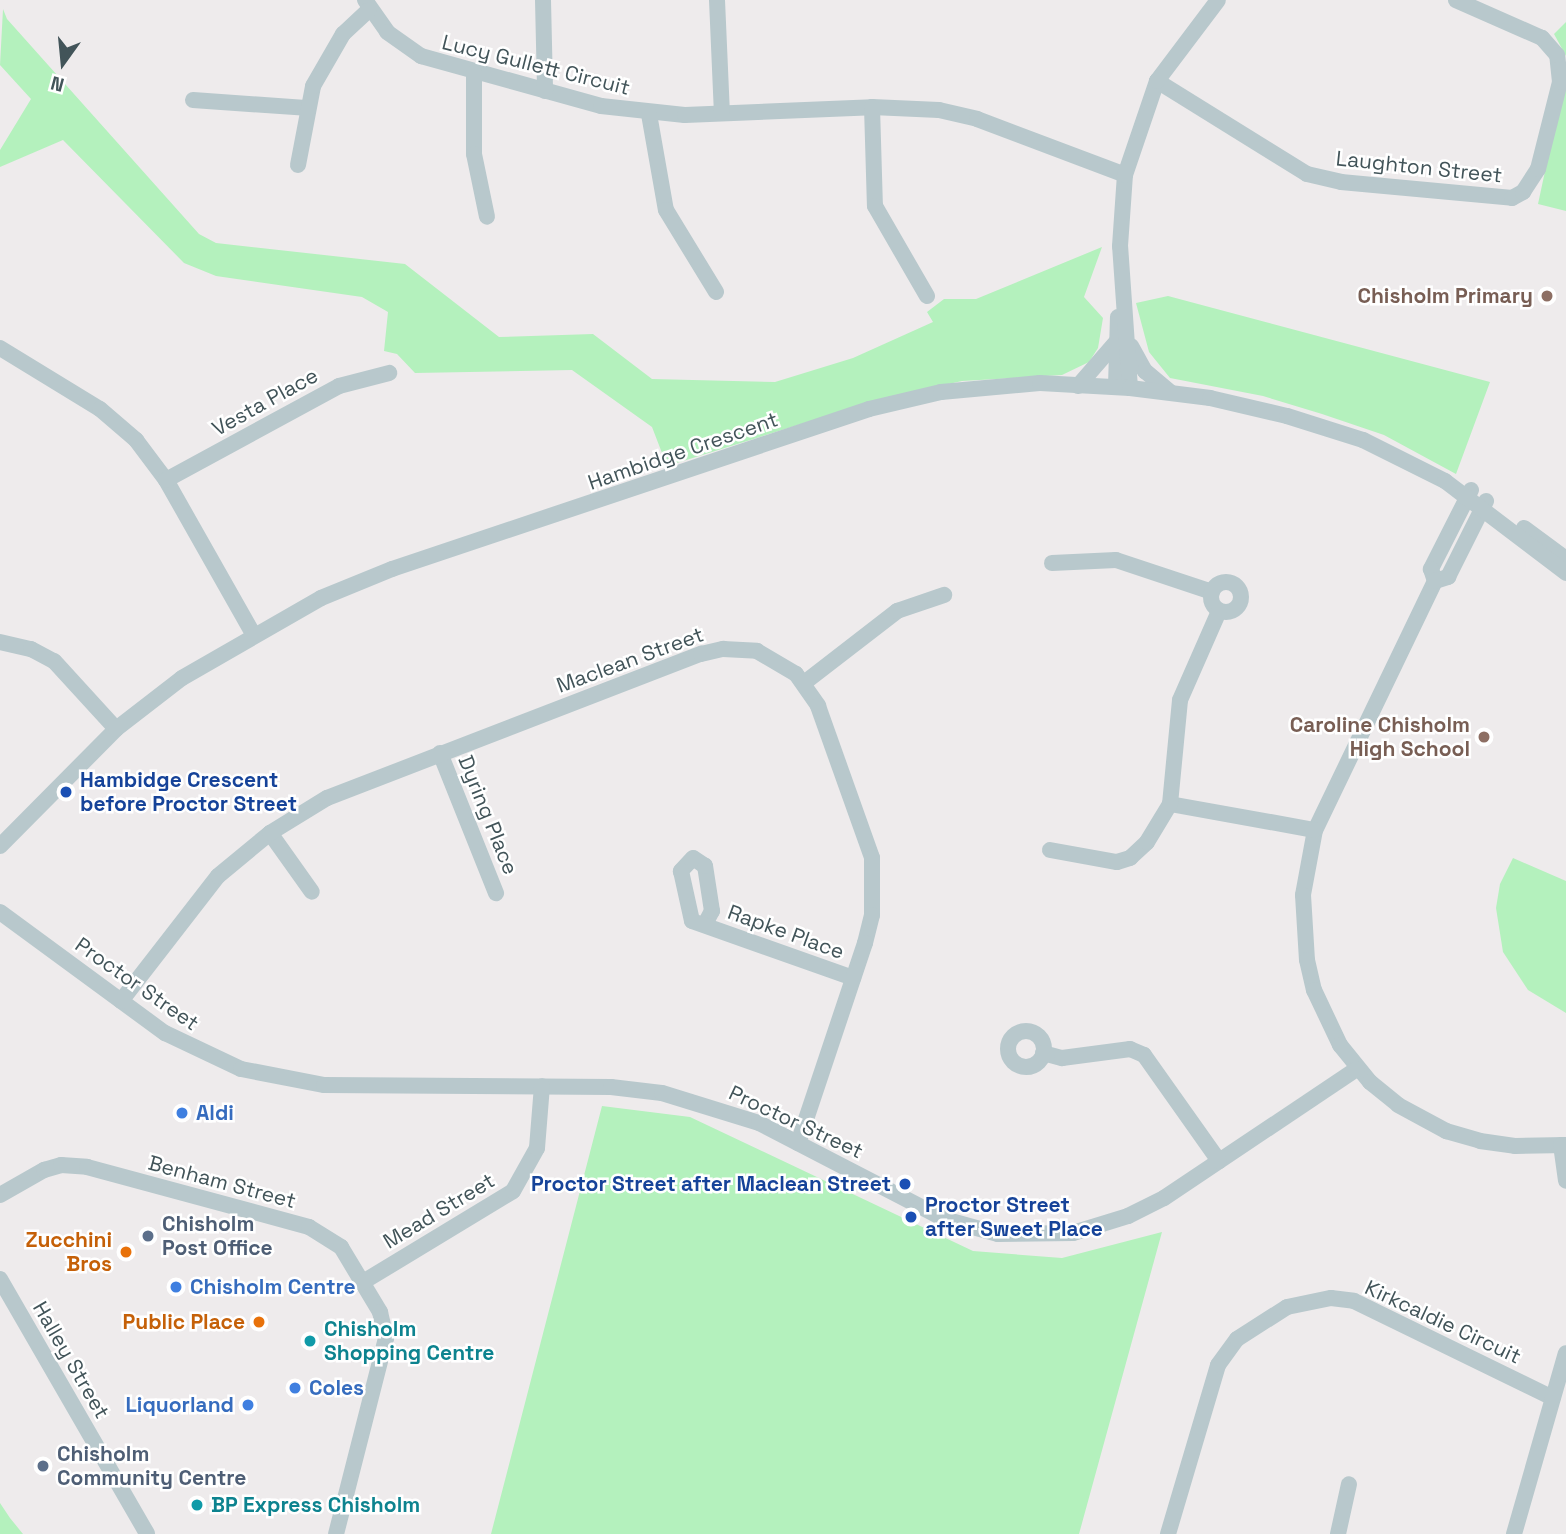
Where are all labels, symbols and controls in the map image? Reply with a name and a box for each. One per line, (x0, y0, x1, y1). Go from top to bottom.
north arrow (28, 28, 98, 98)
street label: Lucy Gullett Circuit (439, 29, 633, 101)
text: N (48, 70, 67, 97)
street label: Laughton Street (1335, 146, 1503, 188)
place label: Chisholm Primary (1357, 283, 1533, 309)
marker: Chisholm Primary (1539, 288, 1555, 304)
street label: Vesta Place (208, 363, 322, 441)
street label: Hambidge Crescent (585, 407, 781, 495)
street label: Maclean Street (553, 622, 707, 698)
place label: Caroline Chisholm High School (1290, 712, 1470, 762)
marker: Caroline Chisholm High School (1476, 729, 1492, 745)
street label: Dyring Place (453, 752, 523, 878)
place label: Hambidge Crescent before Proctor Street (80, 767, 297, 817)
marker: Hambidge Crescent before Proctor Street (58, 784, 74, 800)
street label: Rapke Place (724, 899, 848, 965)
street label: Proctor Street (70, 932, 204, 1036)
street label: Proctor Street (725, 1080, 867, 1164)
place label: Aldi (196, 1100, 234, 1126)
marker: Aldi (174, 1105, 190, 1121)
street label: Benham Street (145, 1150, 299, 1214)
street label: Mead Street (379, 1168, 499, 1254)
place label: Proctor Street after Maclean Street (531, 1171, 891, 1197)
marker: Proctor Street after Maclean Street (897, 1176, 913, 1192)
place label: Proctor Street after Sweet Place (925, 1192, 1103, 1242)
marker: Proctor Street after Sweet Place (903, 1209, 919, 1225)
place label: Chisholm Post Office (162, 1211, 273, 1261)
place label: Zucchini Bros (25, 1227, 112, 1277)
marker: Chisholm Post Office (140, 1228, 156, 1244)
marker: Zucchini Bros (118, 1244, 134, 1260)
place label: Chisholm Centre (190, 1274, 356, 1300)
street label: Kirkcaldie Circuit (1361, 1275, 1525, 1369)
marker: Chisholm Centre (168, 1279, 184, 1295)
street label: Halley Street (27, 1297, 115, 1423)
place label: Public Place (123, 1309, 245, 1335)
marker: Public Place (251, 1314, 267, 1330)
place label: Chisholm Shopping Centre (324, 1316, 494, 1366)
marker: Chisholm Shopping Centre (302, 1333, 318, 1349)
place label: Coles (309, 1375, 364, 1401)
marker: Coles (287, 1380, 303, 1396)
place label: Liquorland (125, 1392, 234, 1418)
marker: Liquorland (240, 1397, 256, 1413)
place label: Chisholm Community Centre (57, 1441, 246, 1491)
marker: Chisholm Community Centre (35, 1458, 51, 1474)
place label: BP Express Chisholm (211, 1492, 420, 1518)
marker: BP Express Chisholm (189, 1497, 205, 1513)

